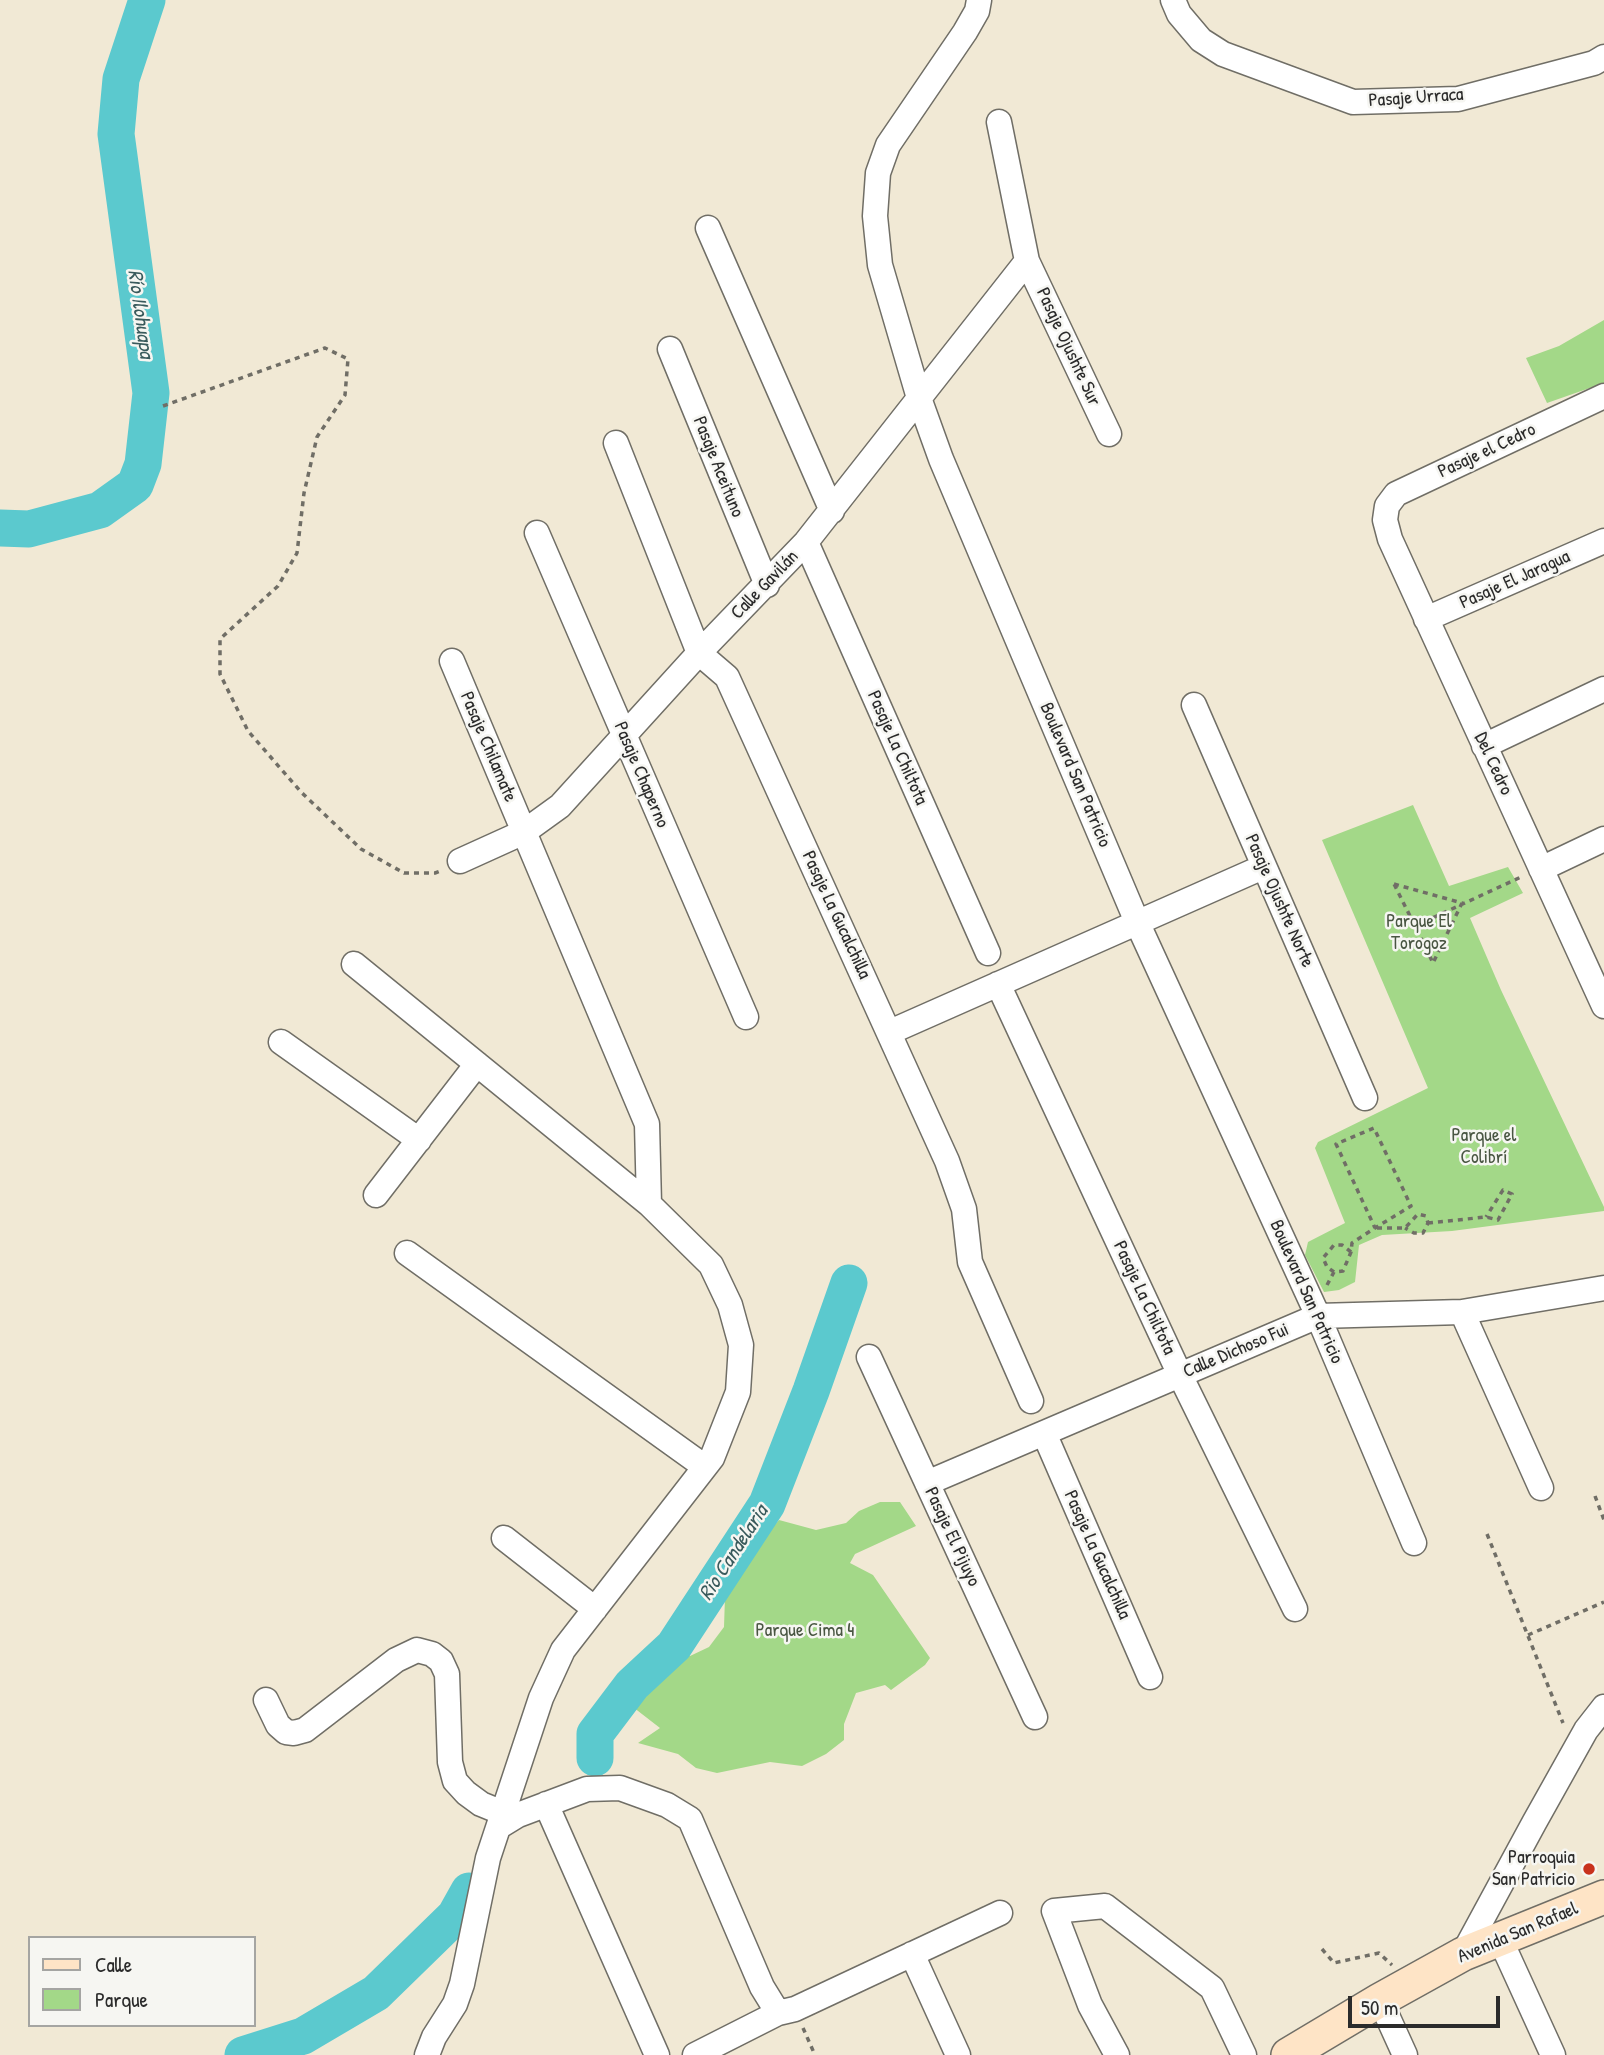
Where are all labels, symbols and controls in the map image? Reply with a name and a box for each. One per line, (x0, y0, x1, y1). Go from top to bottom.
street label: Pasaje Urraca (1368, 83, 1464, 113)
water label: Río Ilohuapa (121, 268, 159, 360)
street label: Pasaje Ojushte Sur (1031, 284, 1105, 410)
street label: Pasaje Aceituno (687, 413, 749, 521)
street label: Pasaje el Cedro (1435, 418, 1539, 484)
street label: Calle Gavilán (726, 546, 804, 624)
street label: Pasaje El Jaragua (1456, 546, 1574, 614)
street label: Pasaje La Chiltota (862, 687, 932, 809)
street label: Pasaje Chilamate (455, 689, 521, 805)
street label: Boulevard San Patricio (1034, 699, 1116, 851)
street label: Pasaje Chaperno (608, 719, 674, 831)
street label: Del Cedro (1469, 729, 1517, 799)
street label: Pasaje Ojushte Norte (1239, 831, 1319, 971)
street label: Pasaje La Gucalchilla (796, 847, 876, 983)
park label: Parque El Torogoz (1386, 911, 1452, 955)
park label: Parque el Colibrí (1452, 1125, 1516, 1169)
street label: Boulevard San Patricio (1264, 1217, 1348, 1367)
street label: Pasaje La Chiltota (1108, 1238, 1180, 1358)
street label: Calle Dichoso Fui (1180, 1319, 1292, 1383)
street label: Pasaje El Pijuyo (919, 1484, 985, 1590)
street label: Pasaje La Gucalchilla (1058, 1487, 1136, 1623)
water label: Rio Candelaria (694, 1501, 774, 1605)
park label: Parque Cima 4 (756, 1620, 854, 1642)
place label: Parroquia San Patricio (1492, 1847, 1575, 1891)
marker: Parroquia San Patricio (1581, 1861, 1597, 1877)
street label: Avenida San Rafael (1454, 1897, 1582, 1969)
legend (28, 1936, 256, 2027)
text: Calle (95, 1950, 132, 1979)
scale bar (1352, 1982, 1504, 2026)
text: Parque (95, 1985, 148, 2014)
text: 50 m (1361, 1993, 1398, 2022)

